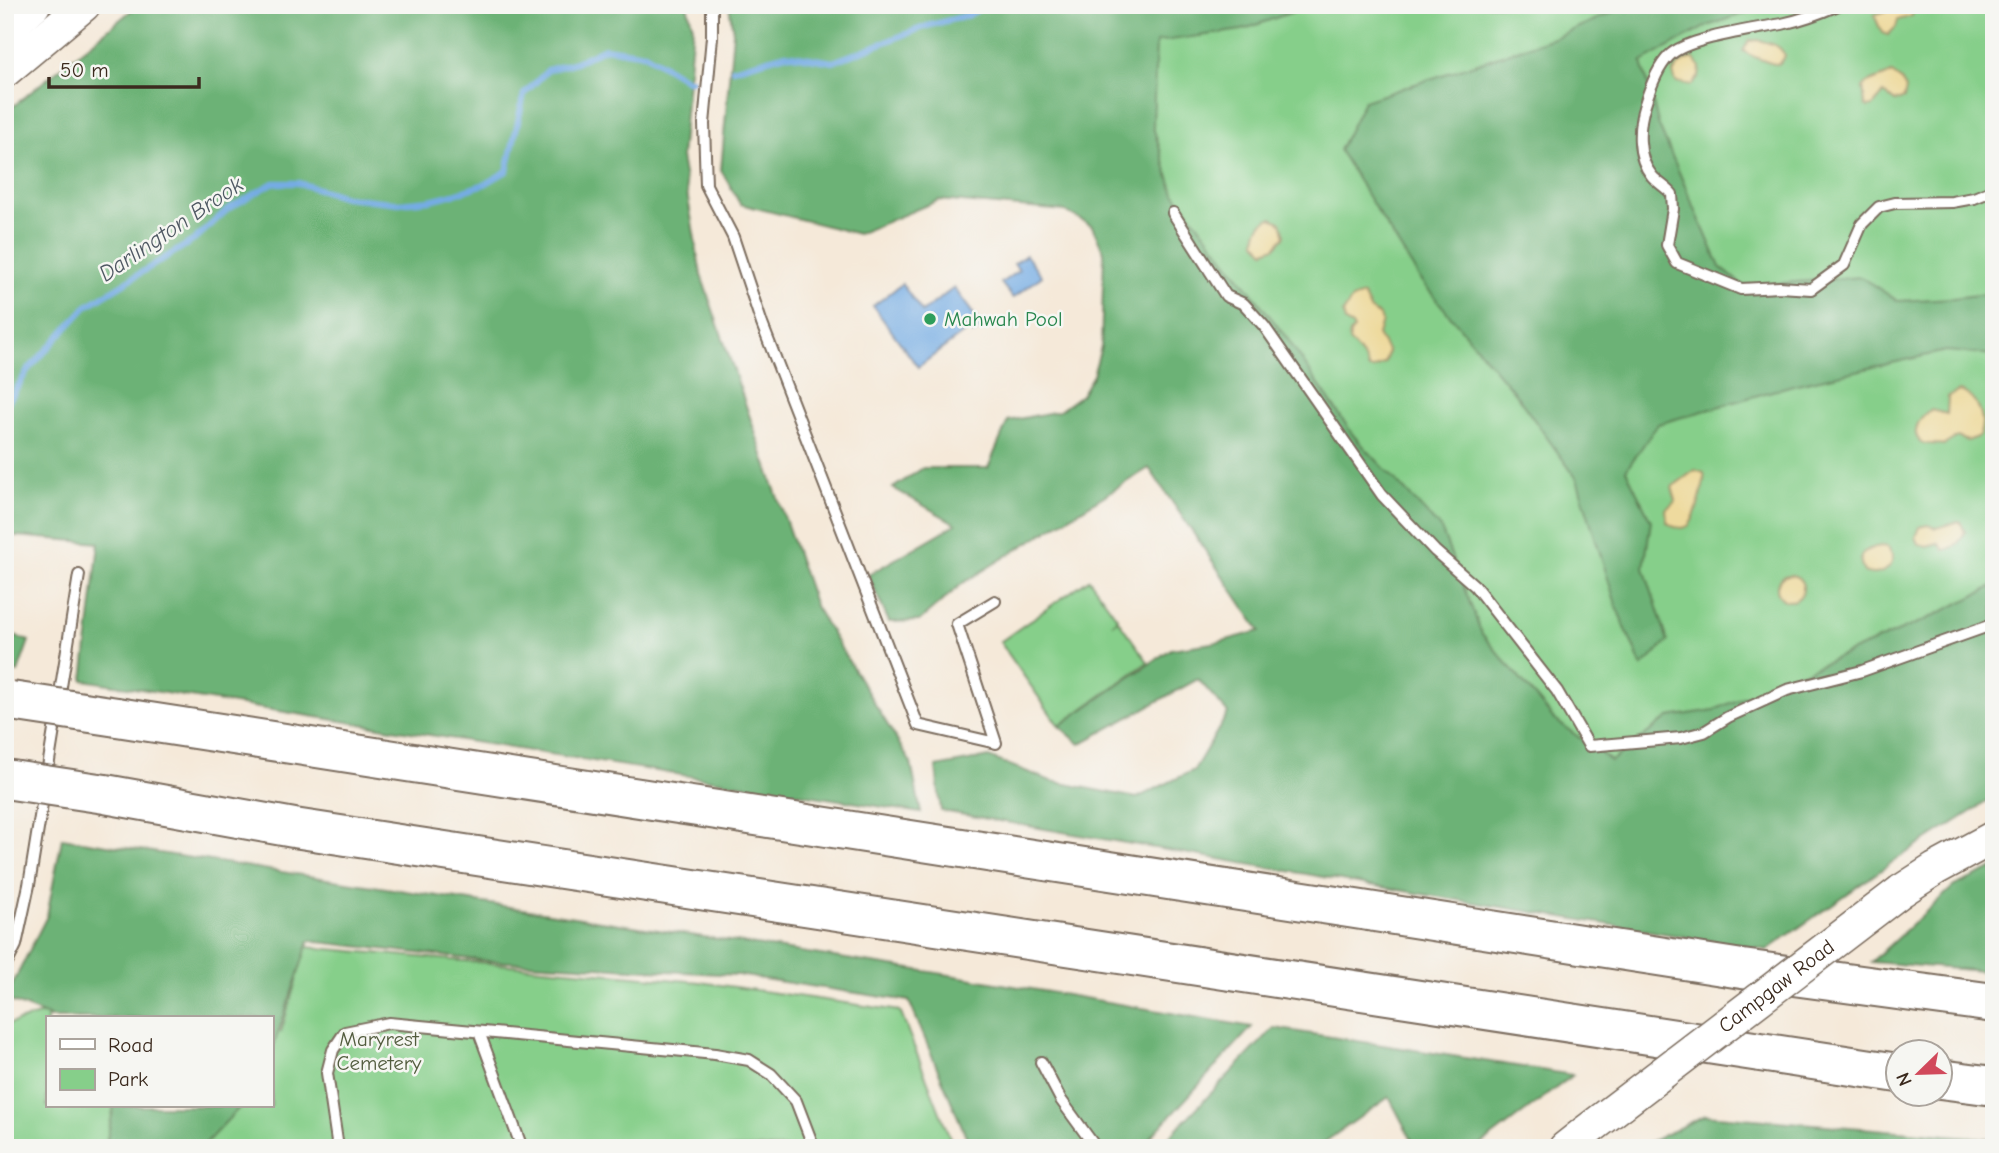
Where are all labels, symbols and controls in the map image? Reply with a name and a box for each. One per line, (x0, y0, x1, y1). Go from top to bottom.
scale bar (49, 46, 200, 90)
text: 50 m (60, 58, 109, 82)
water label: Darlington Brook (94, 170, 249, 287)
place label: Mahwah Pool (944, 307, 1063, 331)
marker: Mahwah Pool (922, 311, 938, 327)
street label: Campgaw Road (1714, 934, 1839, 1038)
legend (46, 1016, 273, 1108)
park label: Maryrest Cemetery (337, 1027, 422, 1075)
text: Road (108, 1033, 153, 1057)
north arrow (1884, 1038, 1954, 1108)
text: Park (108, 1067, 148, 1091)
text: N (1892, 1069, 1917, 1089)

